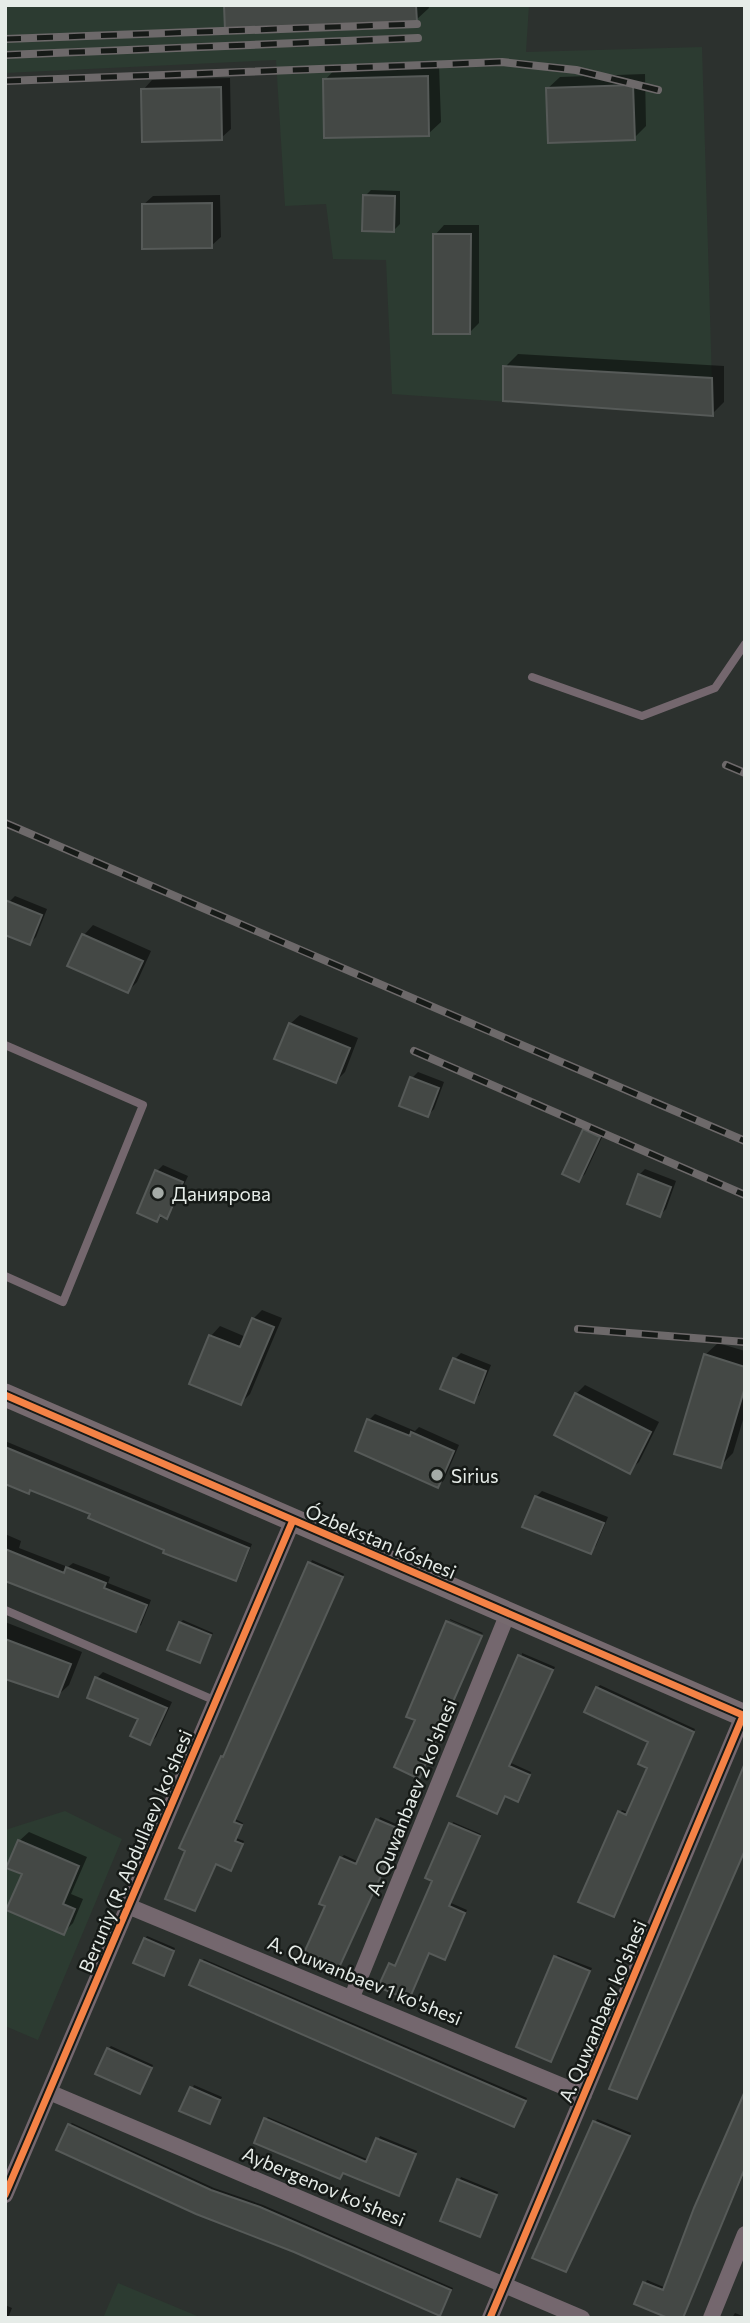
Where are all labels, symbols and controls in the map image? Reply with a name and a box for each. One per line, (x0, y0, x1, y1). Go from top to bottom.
place label: Даниярова (172, 1182, 271, 1205)
marker: Даниярова (150, 1185, 166, 1201)
place label: Sirius (451, 1464, 499, 1487)
marker: Sirius (429, 1467, 445, 1483)
street label: Ózbekstan kóshesi (302, 1498, 460, 1583)
street label: A. Quwanbaev 2 ko'shesi (361, 1695, 461, 1899)
street label: Beruniy (R. Abdullaev) ko'shesi (73, 1726, 197, 1976)
street label: A. Quwanbaev ko'shesi (553, 1916, 651, 2106)
street label: A. Quwanbaev 1 ko'shesi (265, 1930, 465, 2030)
street label: Aybergenov ko'shesi (239, 2141, 409, 2231)

